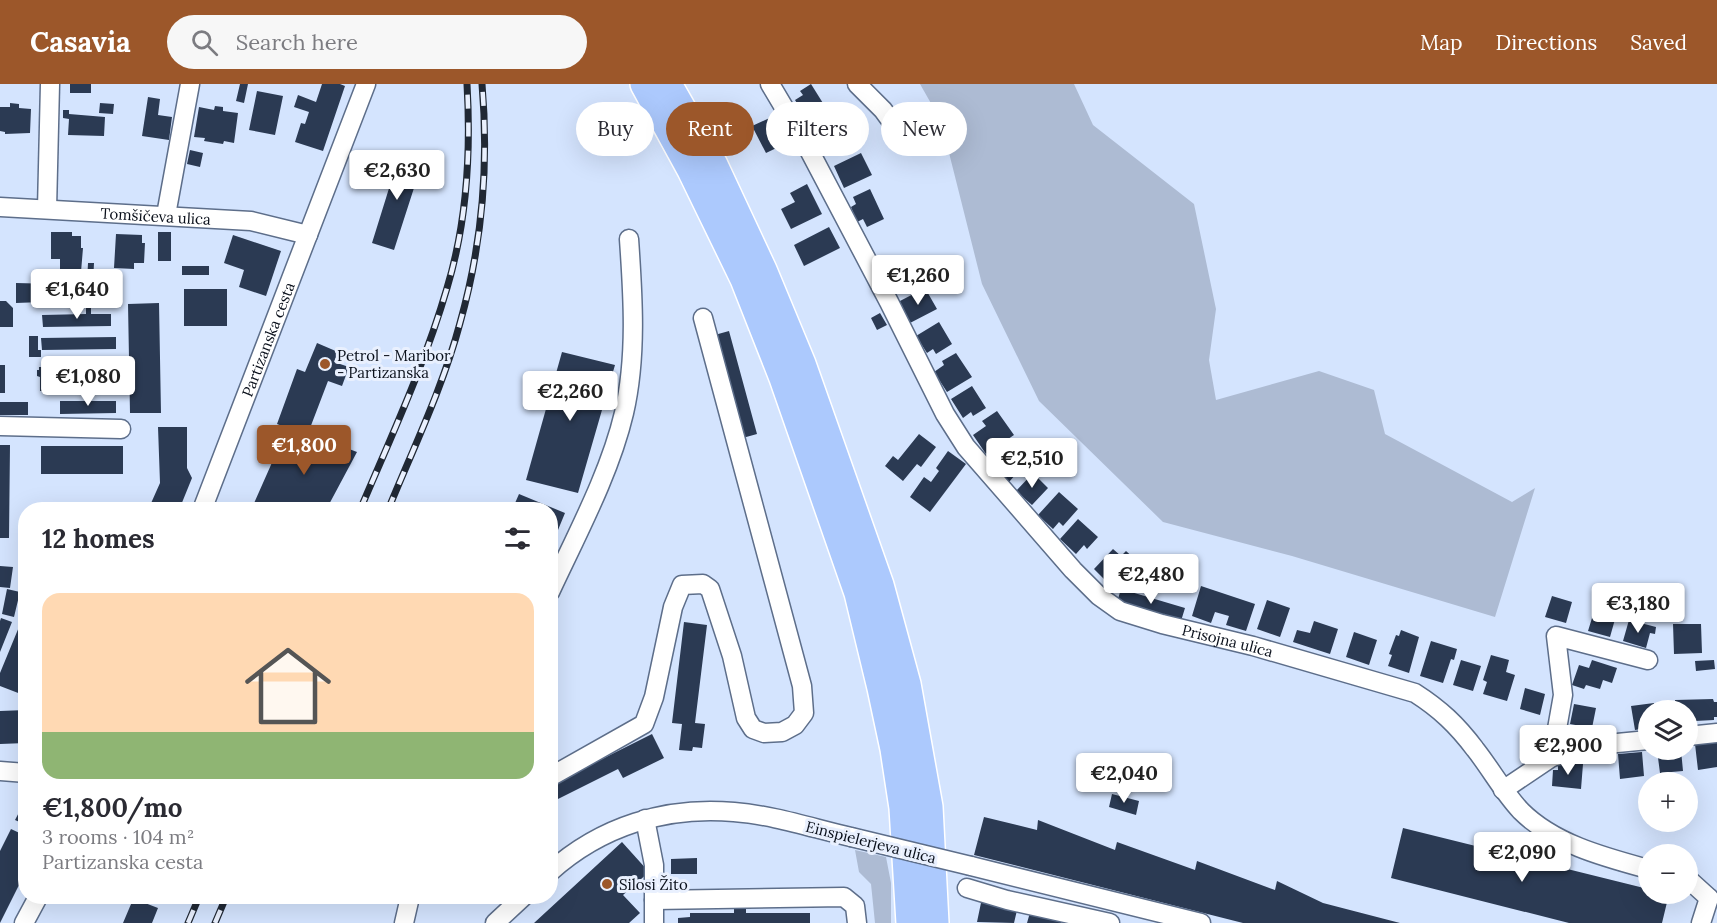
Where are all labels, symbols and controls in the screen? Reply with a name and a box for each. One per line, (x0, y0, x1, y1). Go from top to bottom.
search box (167, 15, 587, 69)
text: Casavia (30, 24, 131, 60)
icon: search (188, 26, 221, 59)
text: Search here (236, 28, 358, 56)
text: Map (1420, 29, 1463, 56)
text: Directions (1496, 29, 1597, 56)
text: Saved (1630, 29, 1687, 56)
chip: Buy (576, 102, 654, 156)
chip: Rent (666, 102, 754, 156)
chip: Filters (766, 102, 869, 156)
chip: New (881, 102, 967, 156)
pin: €2,630 (348, 150, 446, 201)
text: €2,630 (363, 157, 431, 182)
street label: Tomšičeva ulica (100, 203, 212, 228)
pin: €1,260 (869, 255, 967, 306)
text: €1,260 (886, 262, 950, 287)
pin: €1,640 (28, 269, 126, 320)
text: €1,640 (45, 276, 109, 301)
street label: Partizanska cesta (237, 279, 298, 399)
place label: Petrol - Maribor - Partizanska (337, 346, 451, 382)
pin: €1,080 (39, 356, 137, 407)
marker: Petrol - Maribor - Partizanska (318, 357, 332, 371)
text: €1,080 (55, 363, 121, 388)
pin: €2,260 (521, 371, 619, 422)
text: €2,260 (537, 378, 603, 403)
pin: €1,800 (255, 425, 353, 476)
text: €1,800 (271, 432, 337, 457)
pin: €2,510 (983, 438, 1081, 489)
text: €2,510 (1000, 445, 1064, 470)
text: 12 homes (42, 522, 155, 555)
icon: filters (501, 522, 534, 555)
pin: €2,480 (1102, 554, 1200, 605)
text: €2,480 (1118, 561, 1184, 586)
pin: €3,180 (1589, 583, 1687, 634)
text: €3,180 (1606, 590, 1670, 615)
street label: Prisojna ulica (1180, 620, 1276, 661)
icon: home (234, 632, 342, 740)
map controls (1638, 700, 1698, 904)
button: layers (1638, 700, 1698, 760)
pin: €2,900 (1519, 725, 1617, 776)
text: €2,900 (1534, 732, 1602, 757)
pin: €2,040 (1075, 753, 1173, 804)
text: €2,040 (1090, 760, 1158, 785)
button: + (1638, 772, 1698, 832)
text: €1,800/mo (42, 791, 182, 824)
street label: Einspielerjeva ulica (804, 817, 938, 867)
text: 3 rooms · 104 m² (42, 824, 194, 849)
pin: €2,090 (1473, 832, 1571, 883)
text: €2,090 (1488, 839, 1556, 864)
button: − (1638, 844, 1698, 904)
text: Partizanska cesta (42, 849, 203, 874)
place label: Silosi Žito (619, 875, 688, 894)
marker: Silosi Žito (600, 877, 614, 891)

